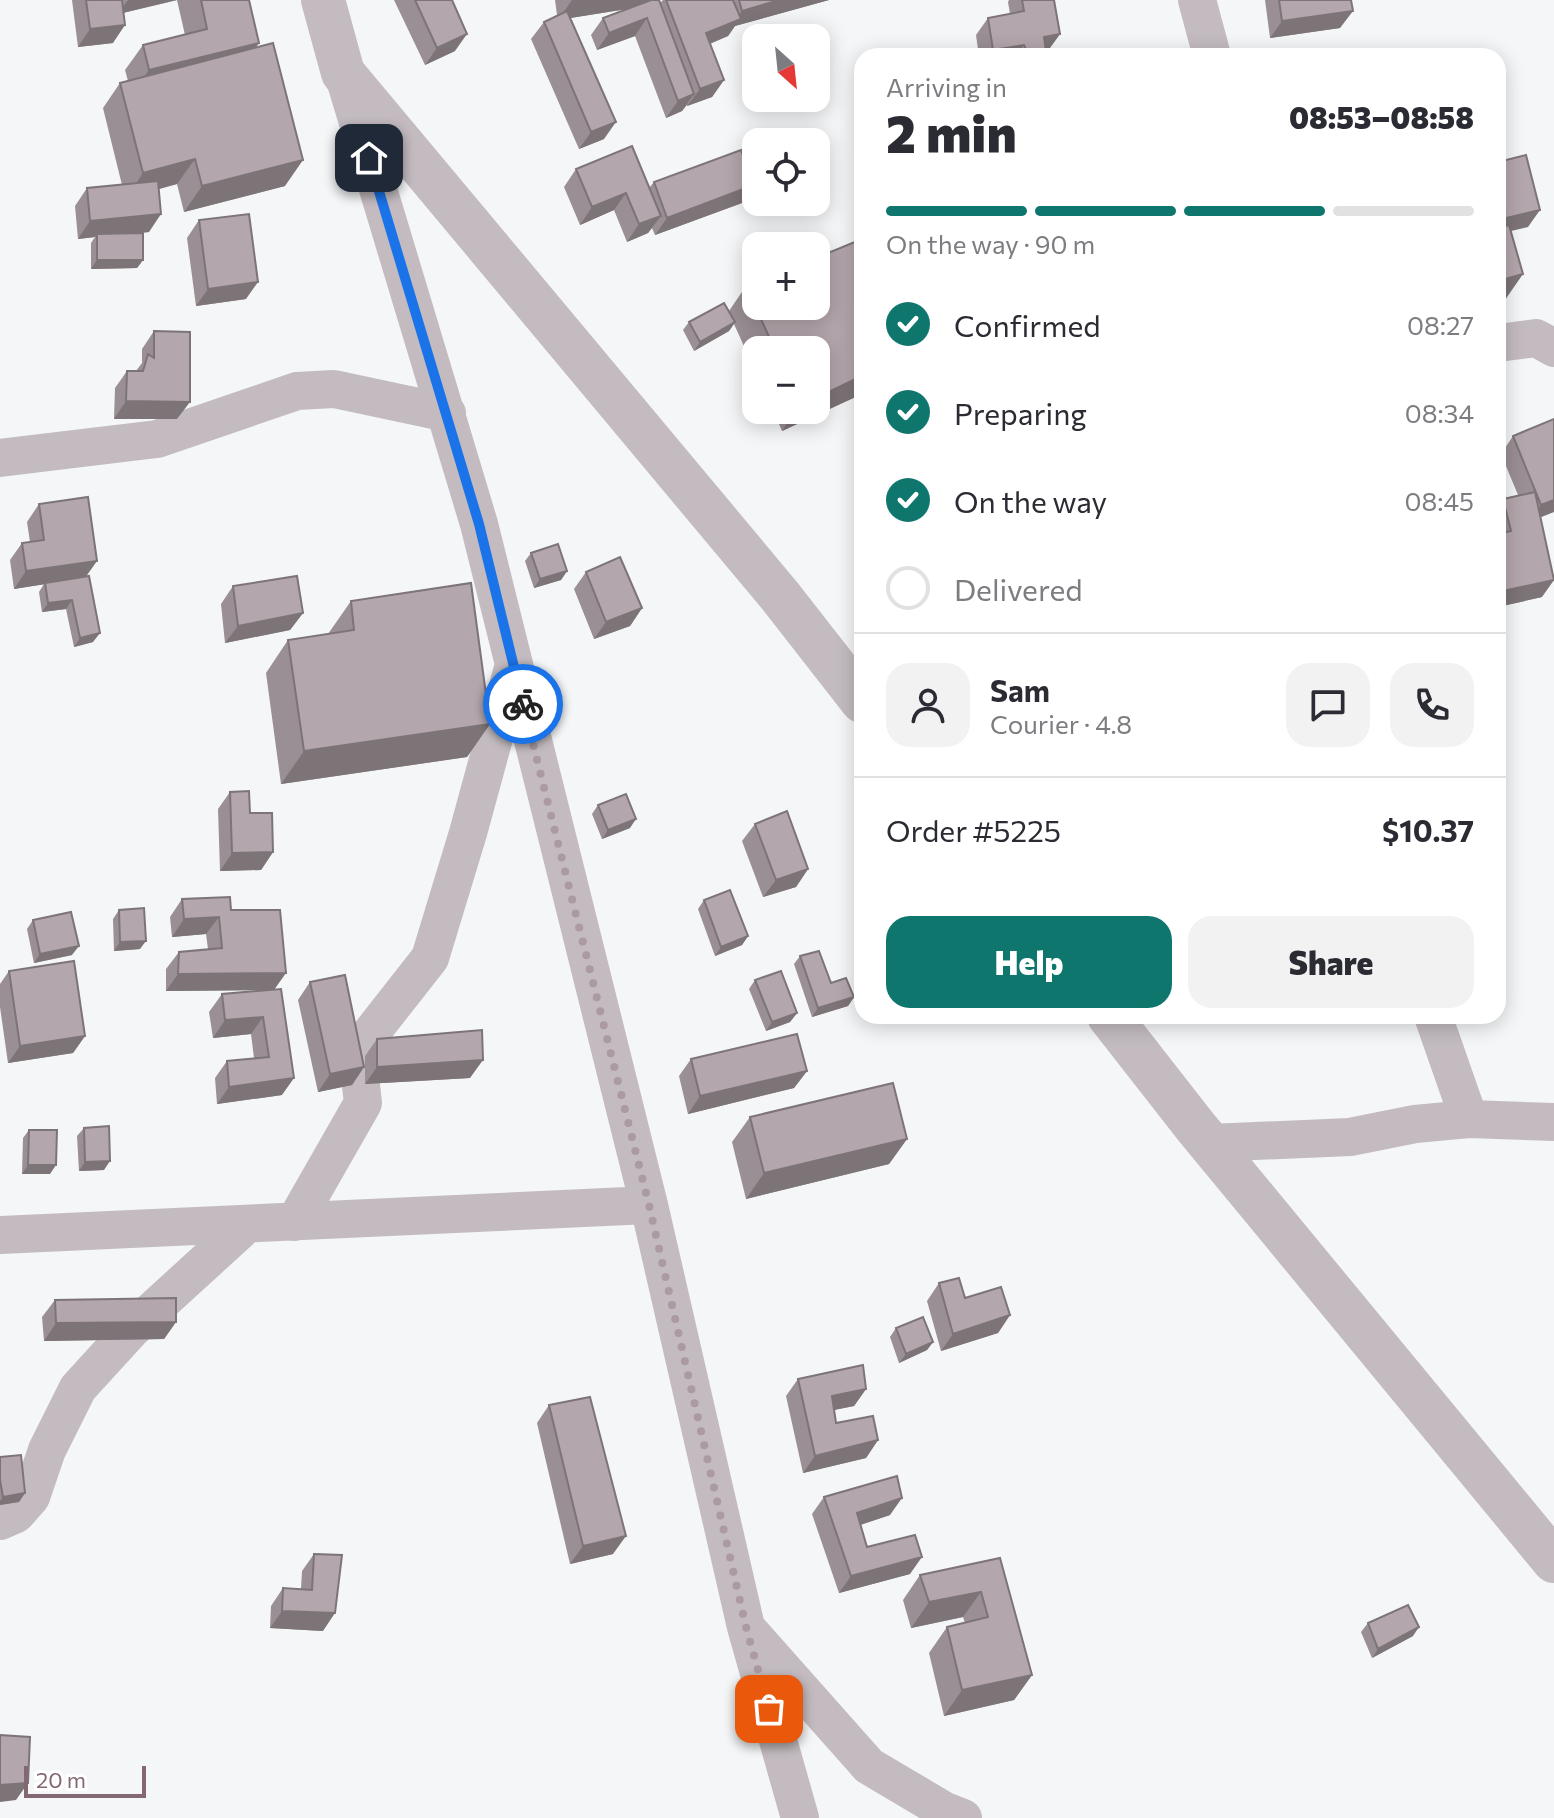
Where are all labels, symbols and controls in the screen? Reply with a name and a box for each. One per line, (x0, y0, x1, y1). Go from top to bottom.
north arrow (742, 24, 830, 112)
map controls (742, 24, 830, 424)
text: Arriving in (886, 71, 1007, 102)
text: 08:53–08:58 (1289, 98, 1474, 135)
text: 2 min (886, 100, 1017, 164)
pin (335, 124, 403, 192)
button: locate (742, 128, 830, 216)
icon: home (347, 136, 391, 180)
text: On the way · 90 m (886, 228, 1095, 259)
button: + (742, 232, 830, 320)
icon: check (886, 302, 930, 346)
text: Confirmed (954, 306, 1101, 343)
text: 08:27 (1407, 309, 1474, 340)
button: − (742, 336, 830, 424)
icon: check (886, 390, 930, 434)
text: Preparing (954, 394, 1087, 431)
text: 08:34 (1405, 397, 1474, 428)
icon: check (886, 478, 930, 522)
text: On the way (954, 482, 1107, 519)
text: 08:45 (1405, 485, 1474, 516)
text: Delivered (954, 570, 1083, 607)
button: person (886, 663, 970, 747)
button: chat (1286, 663, 1370, 747)
button: phone (1390, 663, 1474, 747)
courier (483, 664, 563, 744)
text: Sam (990, 671, 1050, 708)
icon: bike (501, 682, 545, 726)
text: Courier · 4.8 (990, 708, 1132, 739)
text: Order #5225 (886, 811, 1061, 848)
text: $10.37 (1382, 811, 1474, 848)
button: Help (886, 916, 1172, 1008)
button: Share (1188, 916, 1474, 1008)
pin (735, 1675, 803, 1743)
icon: bag (747, 1687, 791, 1731)
scale bar (24, 1762, 146, 1798)
text: 20 m (36, 1766, 86, 1793)

